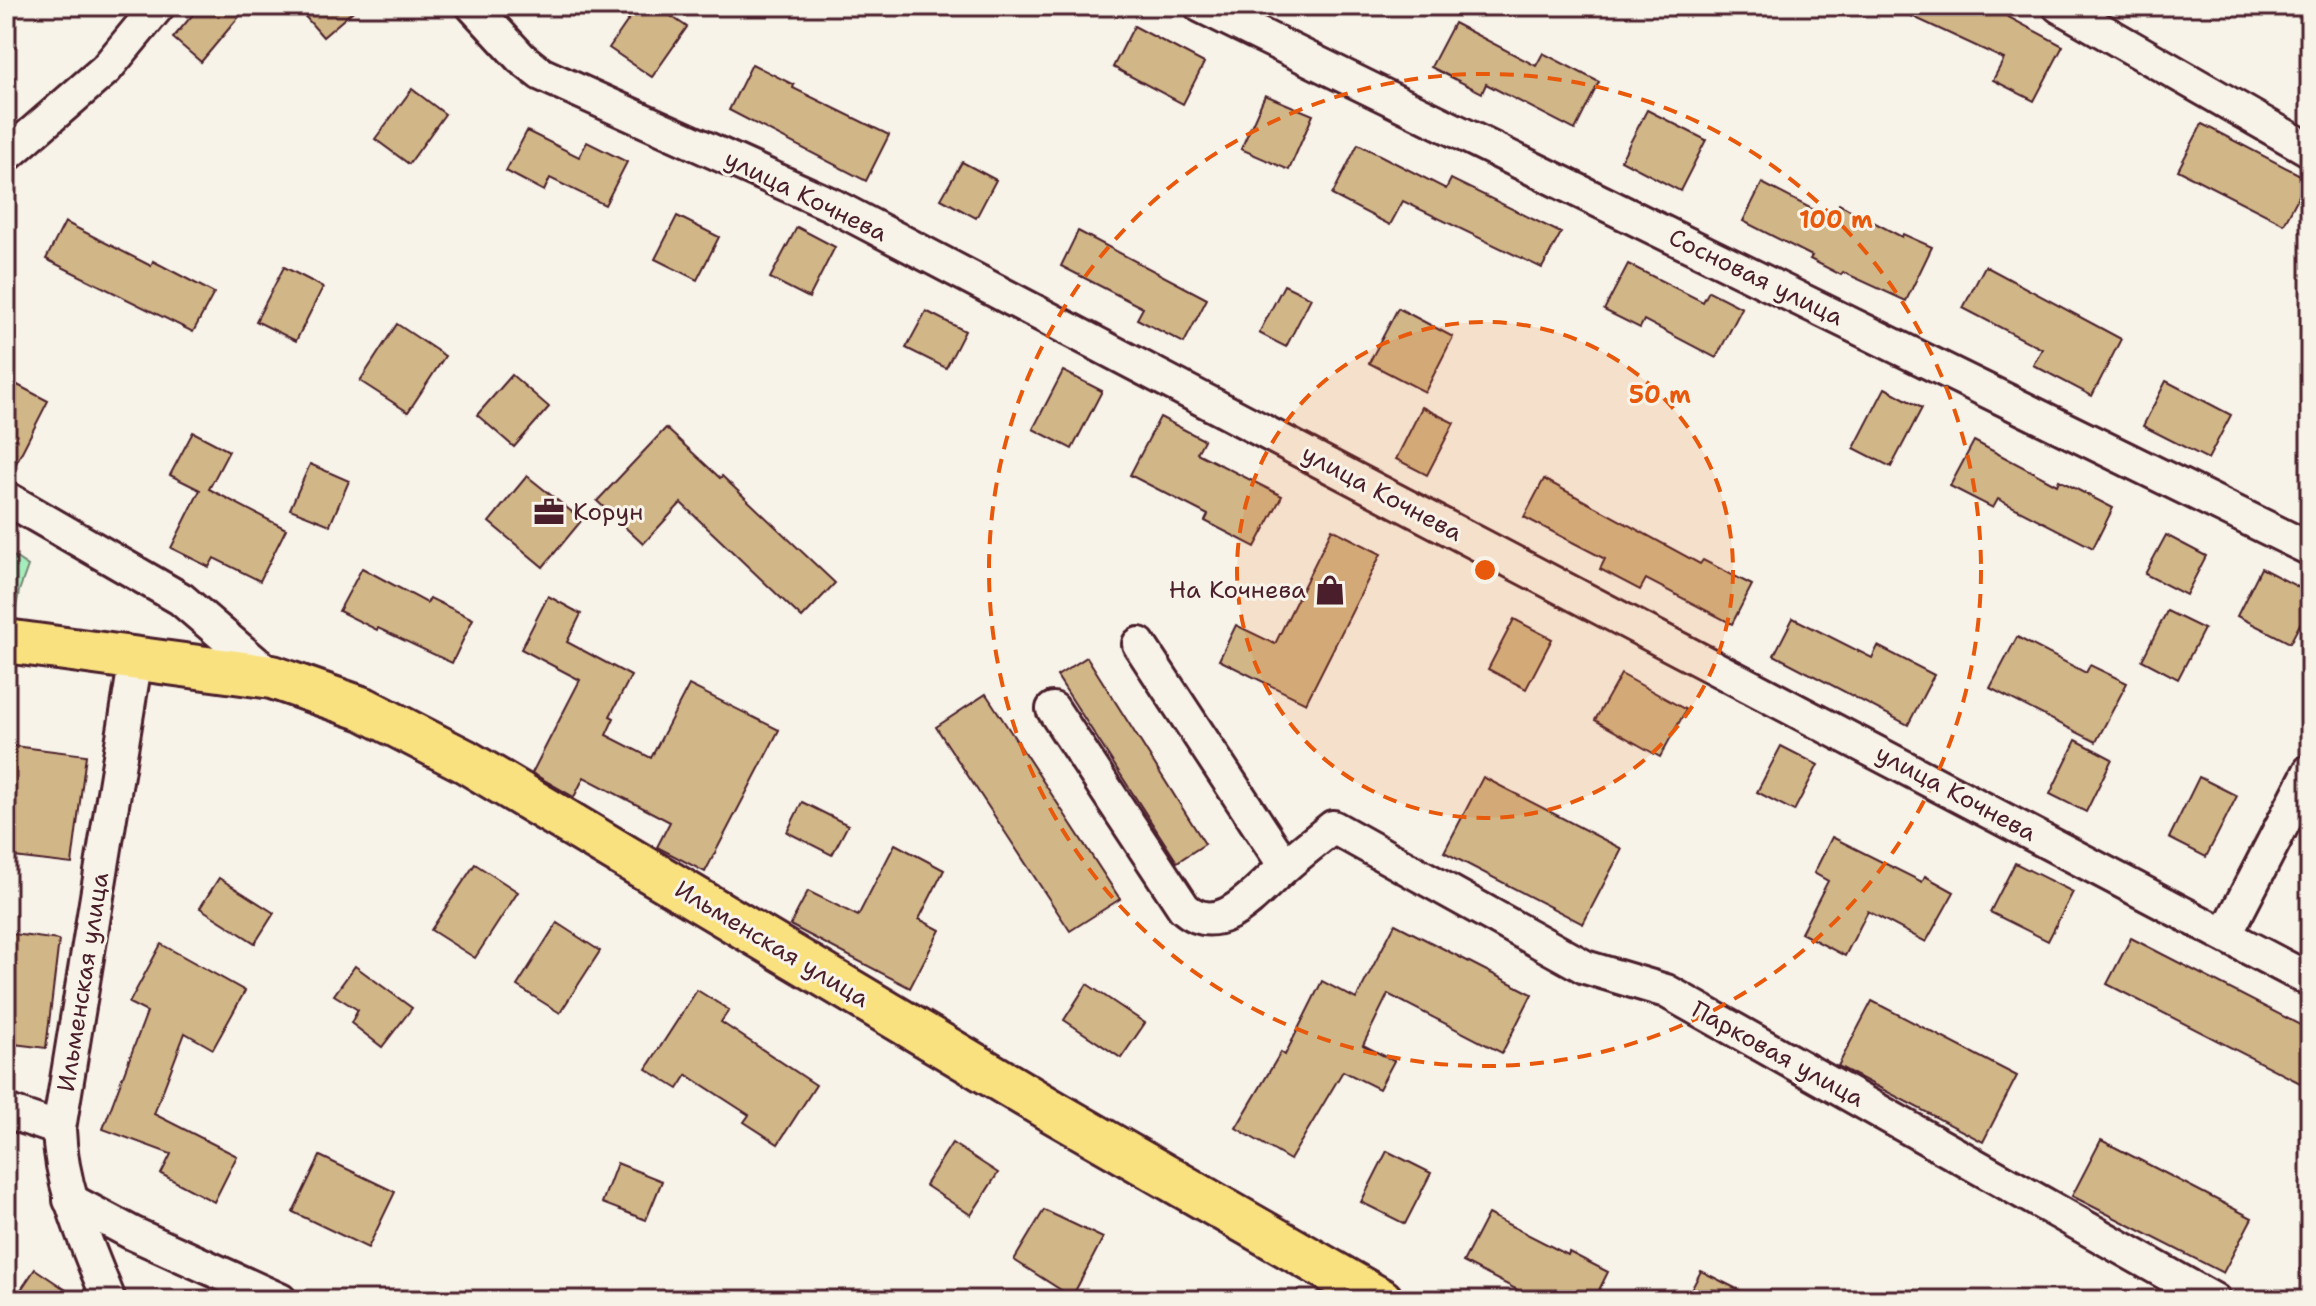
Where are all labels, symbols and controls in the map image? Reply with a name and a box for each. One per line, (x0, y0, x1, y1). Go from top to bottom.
street label: улица Кочнева (719, 143, 893, 249)
text: 100 m (1799, 204, 1873, 236)
street label: Сосновая улица (1663, 221, 1849, 333)
text: 50 m (1629, 379, 1691, 411)
street label: улица Кочнева (1296, 437, 1468, 549)
office icon: Корун (532, 495, 566, 529)
place label: Корун (573, 496, 643, 528)
centre of rings (1471, 556, 1499, 584)
shop icon: На Кочнева (1313, 573, 1347, 607)
place label: На Кочнева (1169, 574, 1306, 606)
street label: улица Кочнева (1870, 737, 2042, 849)
street label: Ильменская улица (50, 870, 116, 1094)
street label: Ильменская улица (669, 873, 875, 1015)
street label: Парковая улица (1686, 993, 1870, 1115)

